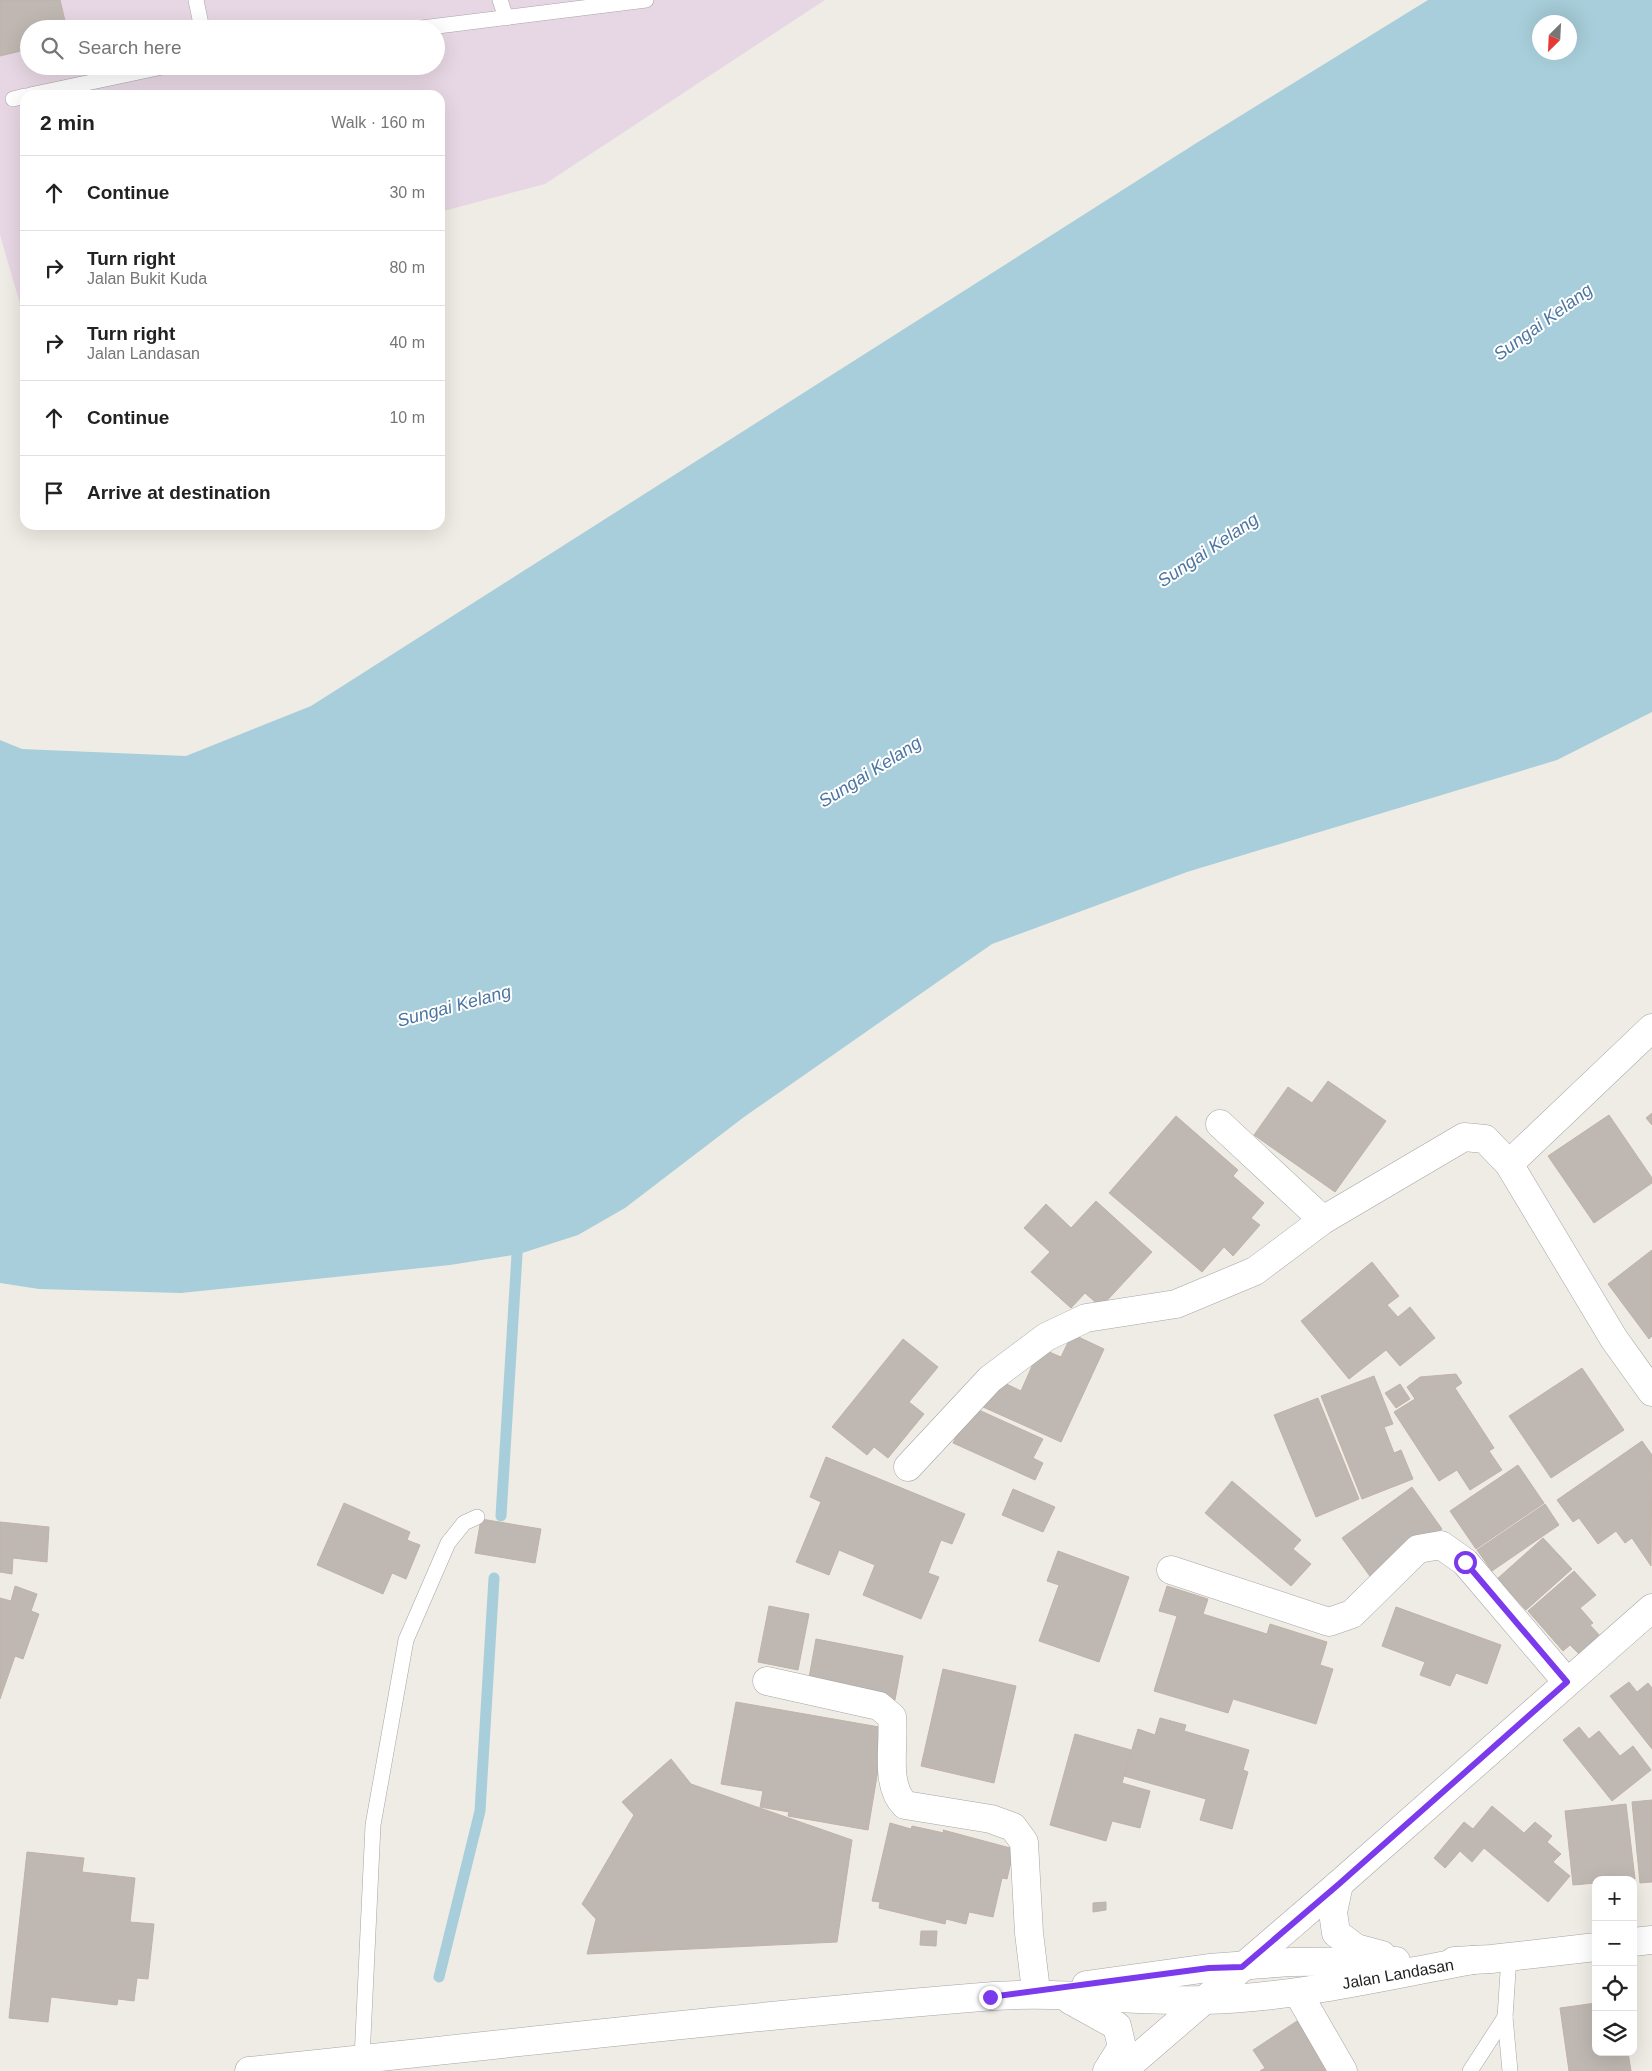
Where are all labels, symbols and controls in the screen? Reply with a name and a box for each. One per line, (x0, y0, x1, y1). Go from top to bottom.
north arrow (1532, 15, 1577, 60)
search box (20, 20, 445, 75)
icon: search (38, 34, 66, 62)
text: Search here (78, 37, 182, 58)
text: 2 min (40, 111, 95, 134)
text: Walk · 160 m (331, 114, 425, 131)
icon: ahead (40, 179, 68, 207)
text: Continue (87, 182, 169, 203)
text: 30 m (389, 184, 425, 201)
text: Turn right (87, 248, 175, 269)
icon: right (40, 254, 68, 282)
text: 80 m (389, 259, 425, 276)
text: Jalan Bukit Kuda (87, 270, 207, 287)
water label: Sungai Kelang (1490, 279, 1596, 365)
text: Turn right (87, 323, 175, 344)
icon: right (40, 329, 68, 357)
text: 40 m (389, 334, 425, 351)
text: Jalan Landasan (87, 345, 200, 362)
icon: ahead (40, 404, 68, 432)
text: Continue (87, 407, 169, 428)
text: 10 m (389, 409, 425, 426)
icon: arrive (40, 479, 68, 507)
text: Arrive at destination (87, 482, 271, 503)
water label: Sungai Kelang (1154, 509, 1262, 591)
water label: Sungai Kelang (815, 732, 925, 812)
water label: Sungai Kelang (395, 981, 513, 1031)
route start (1454, 1551, 1477, 1574)
map controls (1592, 1876, 1637, 2056)
button: + (1592, 1876, 1637, 1921)
button: − (1592, 1921, 1637, 1966)
street label: Jalan Landasan (1341, 1956, 1455, 1992)
button: locate (1592, 1966, 1637, 2011)
route end (979, 1986, 1002, 2009)
button: layers (1592, 2011, 1637, 2056)

